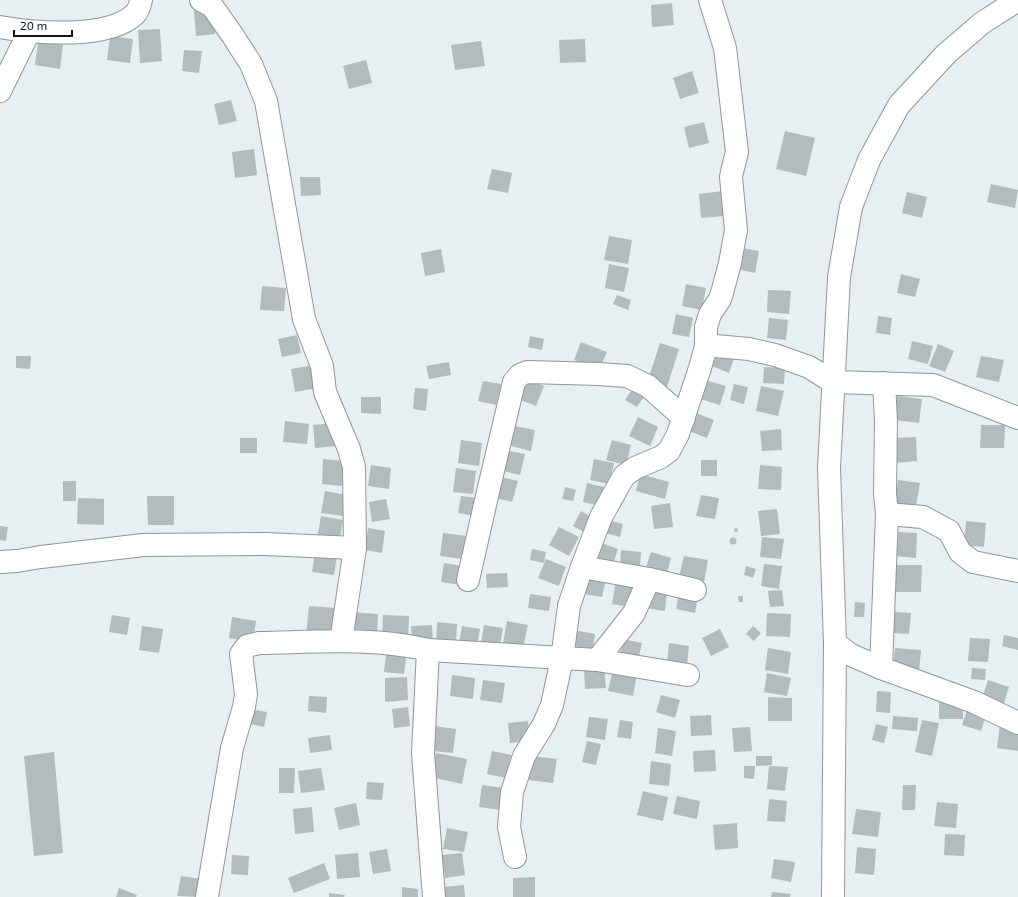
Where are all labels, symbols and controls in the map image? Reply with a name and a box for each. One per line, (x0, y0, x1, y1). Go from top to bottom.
scale bar (14, 12, 72, 38)
text: 20 m (20, 18, 47, 32)

